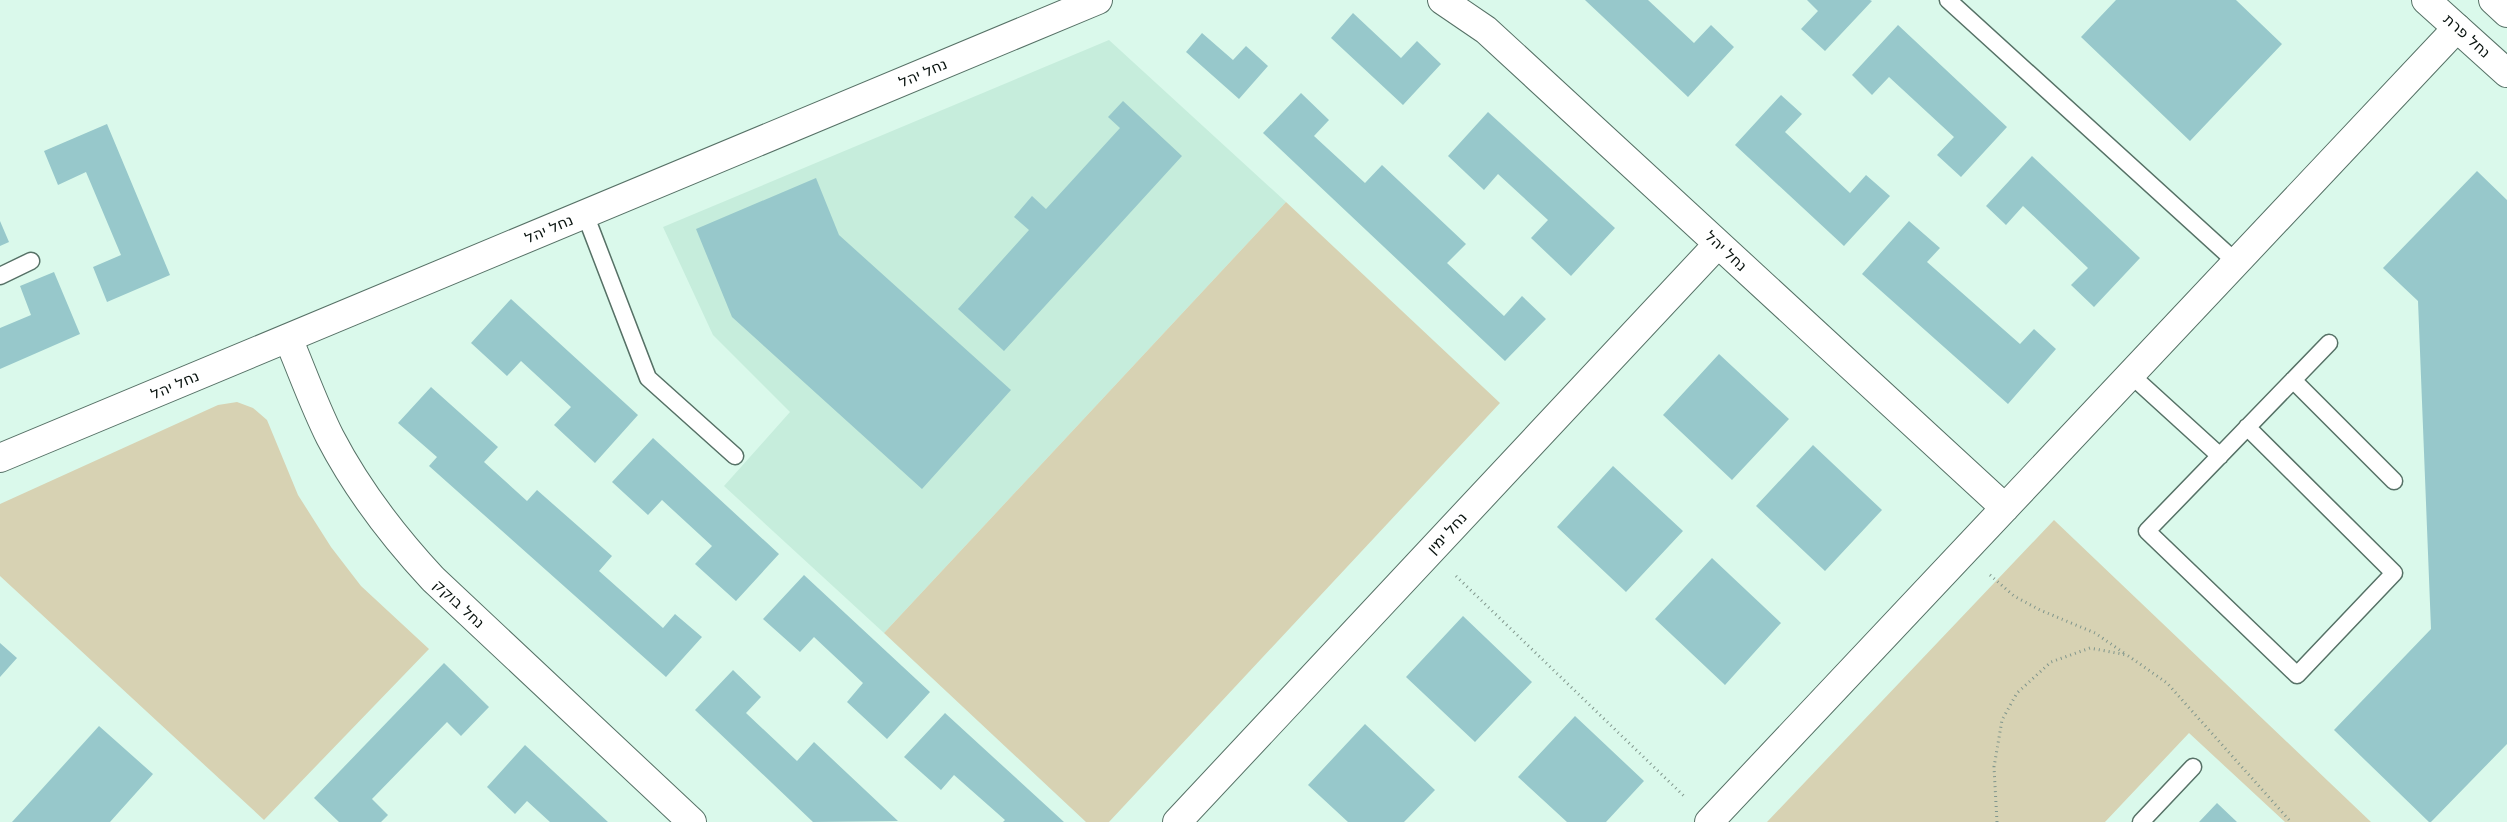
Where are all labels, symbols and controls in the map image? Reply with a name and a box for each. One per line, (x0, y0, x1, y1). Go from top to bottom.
street label: נחל פרת (2440, 10, 2494, 62)
street label: נחל יהל (896, 55, 950, 91)
street label: נחל יהל (522, 211, 576, 247)
street label: נחל יהל (1701, 227, 1751, 275)
street label: נחל יהל (148, 367, 202, 403)
street label: נחל ימין (1423, 509, 1471, 557)
street label: נחל בוקק (430, 576, 488, 632)

